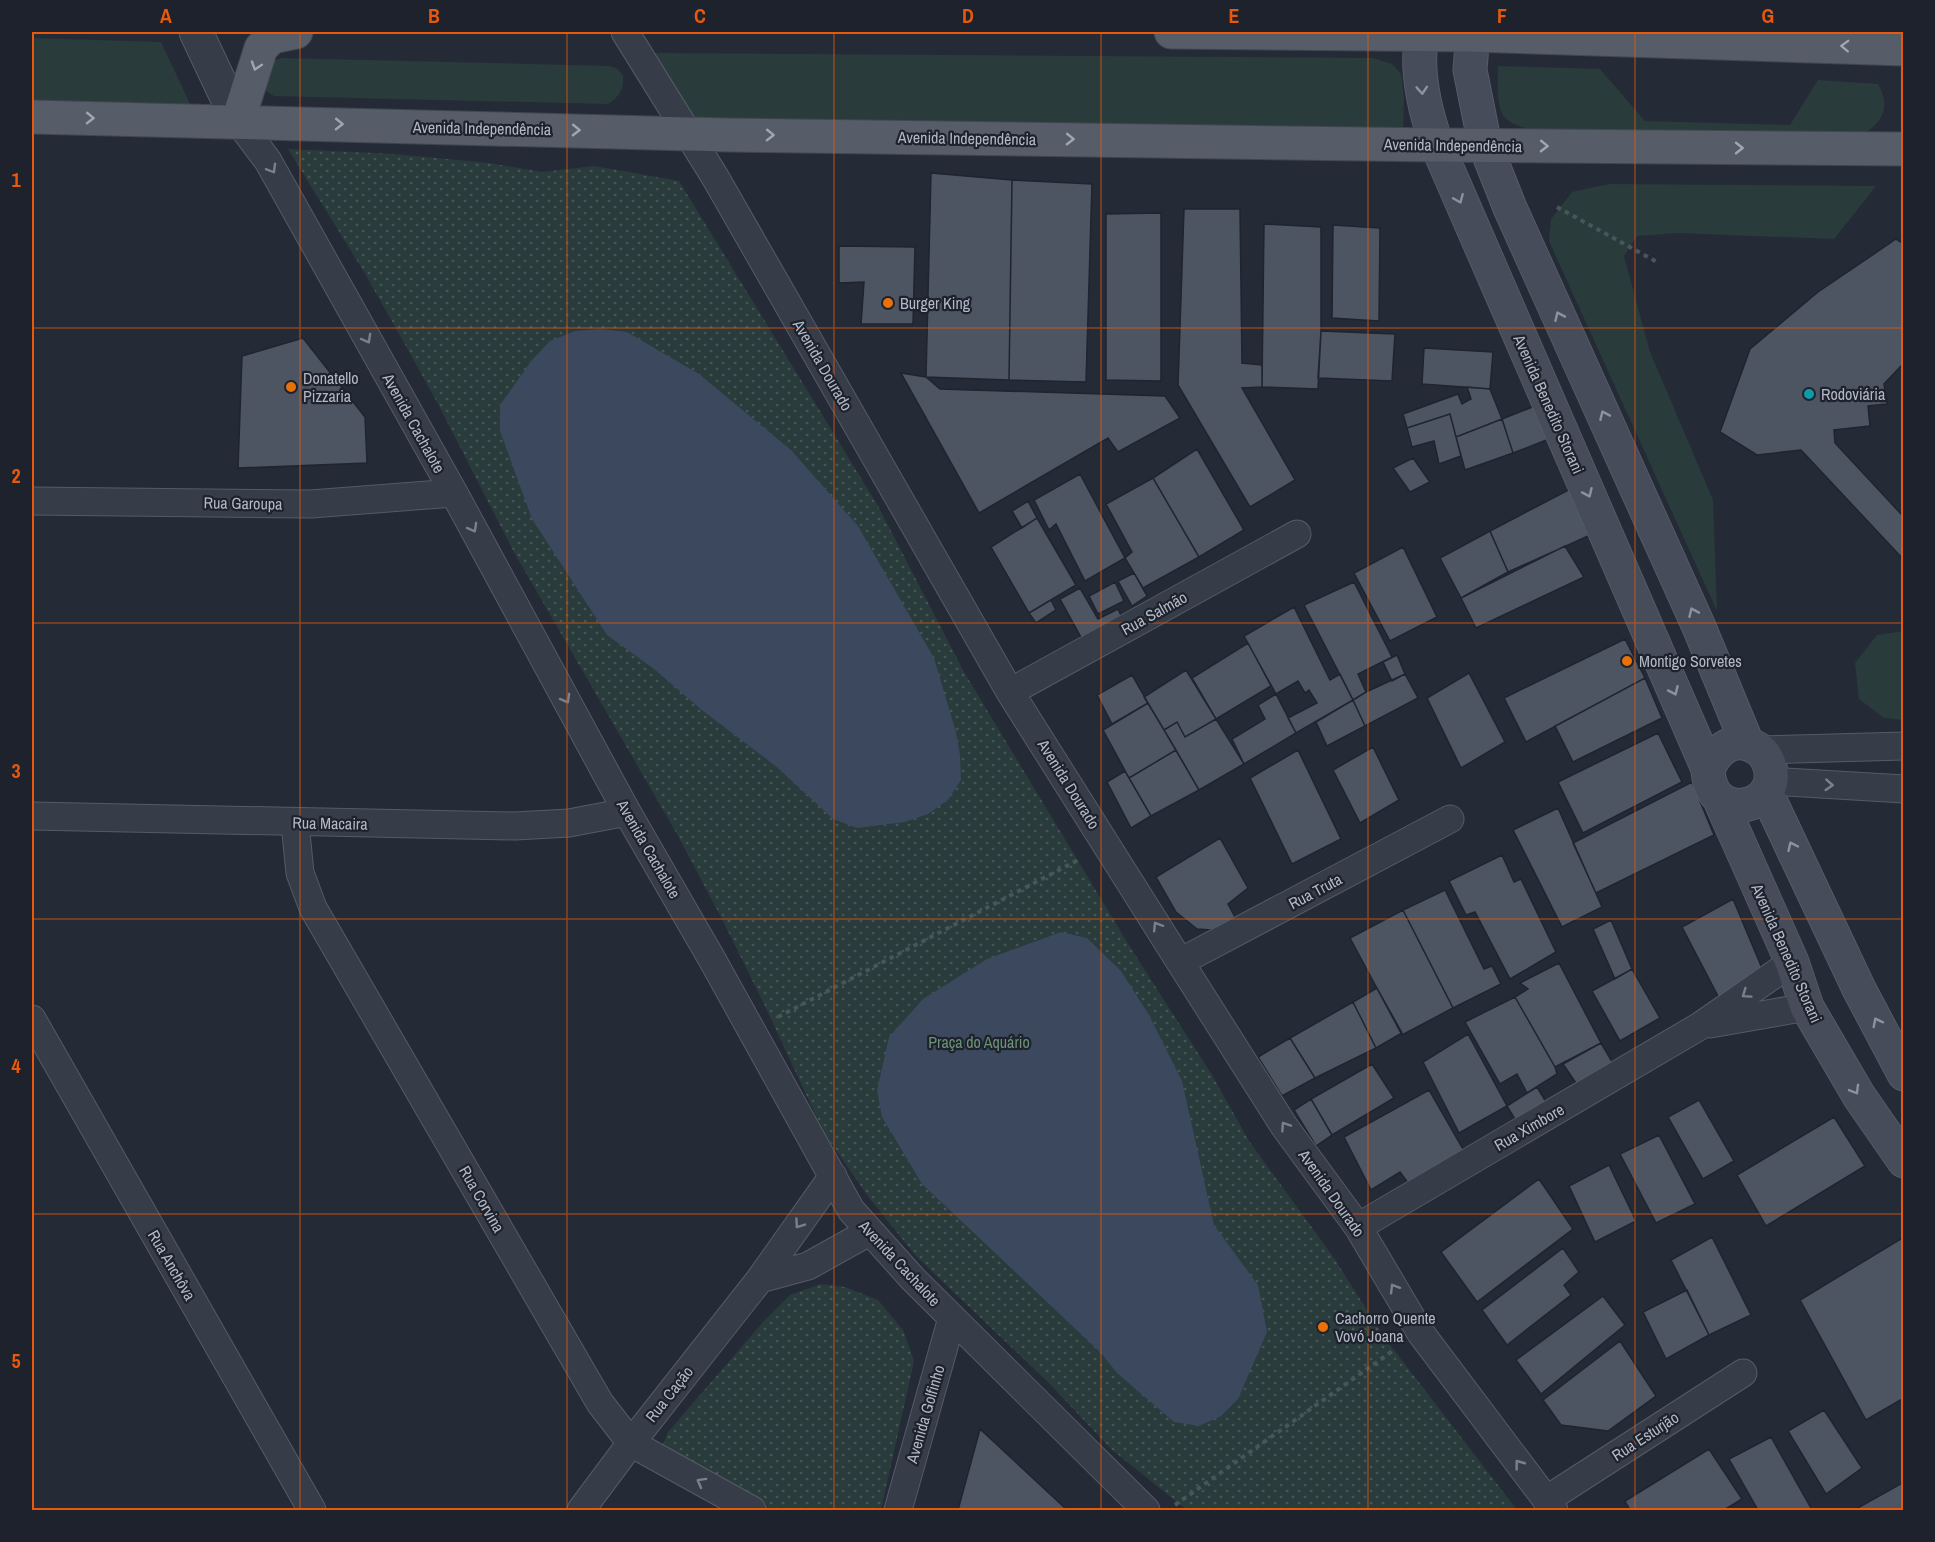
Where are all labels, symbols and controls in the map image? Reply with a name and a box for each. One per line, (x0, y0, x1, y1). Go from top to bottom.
text: A (160, 2, 172, 29)
text: B (428, 2, 440, 29)
text: C (694, 2, 706, 29)
text: D (962, 2, 974, 29)
text: E (1229, 2, 1240, 29)
text: F (1497, 2, 1507, 29)
text: G (1762, 2, 1774, 29)
one-way arrow (1841, 40, 1850, 53)
one-way arrow (251, 60, 263, 71)
one-way arrow (1415, 86, 1428, 95)
one-way arrow (85, 112, 94, 124)
street label: Avenida Independência (412, 116, 552, 140)
one-way arrow (334, 118, 343, 130)
one-way arrow (571, 124, 580, 136)
street label: Avenida Independência (897, 126, 1037, 150)
one-way arrow (766, 129, 775, 141)
one-way arrow (1066, 133, 1075, 145)
street label: Avenida Independência (1383, 133, 1523, 157)
one-way arrow (1539, 140, 1548, 152)
one-way arrow (1734, 142, 1743, 154)
one-way arrow (265, 163, 276, 173)
text: 1 (11, 166, 21, 193)
one-way arrow (1452, 193, 1464, 204)
place label: Burger King (900, 292, 971, 314)
marker: Burger King (881, 296, 895, 310)
one-way arrow (1555, 311, 1567, 322)
street label: Avenida Dourado (788, 315, 858, 415)
street label: Avenida Benedito Storani (1508, 330, 1590, 477)
one-way arrow (360, 333, 371, 343)
place label: Donatello Pizzaria (303, 367, 358, 407)
street label: Avenida Cachalote (377, 368, 450, 477)
marker: Donatello Pizzaria (284, 380, 298, 394)
place label: Rodoviária (1821, 383, 1886, 405)
marker: Rodoviária (1802, 387, 1816, 401)
one-way arrow (1599, 410, 1611, 421)
text: 2 (11, 462, 21, 489)
one-way arrow (1580, 487, 1592, 498)
street label: Rua Garoupa (203, 491, 283, 515)
one-way arrow (466, 521, 477, 532)
street label: Rua Salmão (1117, 586, 1191, 640)
one-way arrow (1688, 607, 1700, 618)
place label: Montigo Sorvetes (1639, 650, 1742, 672)
marker: Montigo Sorvetes (1620, 654, 1634, 668)
one-way arrow (1667, 685, 1679, 696)
one-way arrow (559, 693, 570, 703)
street label: Avenida Dourado (1032, 734, 1105, 833)
text: 3 (11, 757, 21, 784)
one-way arrow (1825, 778, 1834, 791)
street label: Avenida Cachalote (611, 795, 686, 902)
street label: Rua Macaira (292, 811, 368, 835)
one-way arrow (1787, 842, 1799, 853)
street label: Rua Truta (1284, 867, 1346, 914)
street label: Avenida Benedito Storani (1746, 879, 1828, 1026)
one-way arrow (1154, 922, 1165, 933)
one-way arrow (1741, 987, 1752, 998)
one-way arrow (1872, 1017, 1884, 1028)
park label: Praça do Aquário (928, 1031, 1030, 1053)
text: 4 (11, 1052, 21, 1079)
one-way arrow (1848, 1083, 1859, 1094)
street label: Rua Ximbore (1490, 1098, 1568, 1156)
one-way arrow (1281, 1122, 1292, 1133)
street label: Avenida Dourado (1293, 1144, 1370, 1241)
street label: Rua Corvina (454, 1162, 510, 1237)
street label: Avenida Cachalote (854, 1214, 946, 1311)
one-way arrow (795, 1217, 806, 1228)
street label: Rua Anchôva (143, 1226, 201, 1305)
one-way arrow (1390, 1284, 1401, 1294)
place label: Cachorro Quente Vovó Joana (1335, 1307, 1436, 1347)
marker: Cachorro Quente Vovó Joana (1316, 1320, 1330, 1334)
text: 5 (11, 1347, 21, 1374)
street label: Rua Cação (640, 1361, 698, 1427)
street label: Avenida Golfinho (900, 1362, 950, 1467)
street label: Rua Esturjão (1607, 1406, 1683, 1466)
one-way arrow (1515, 1459, 1526, 1470)
one-way arrow (697, 1478, 707, 1489)

